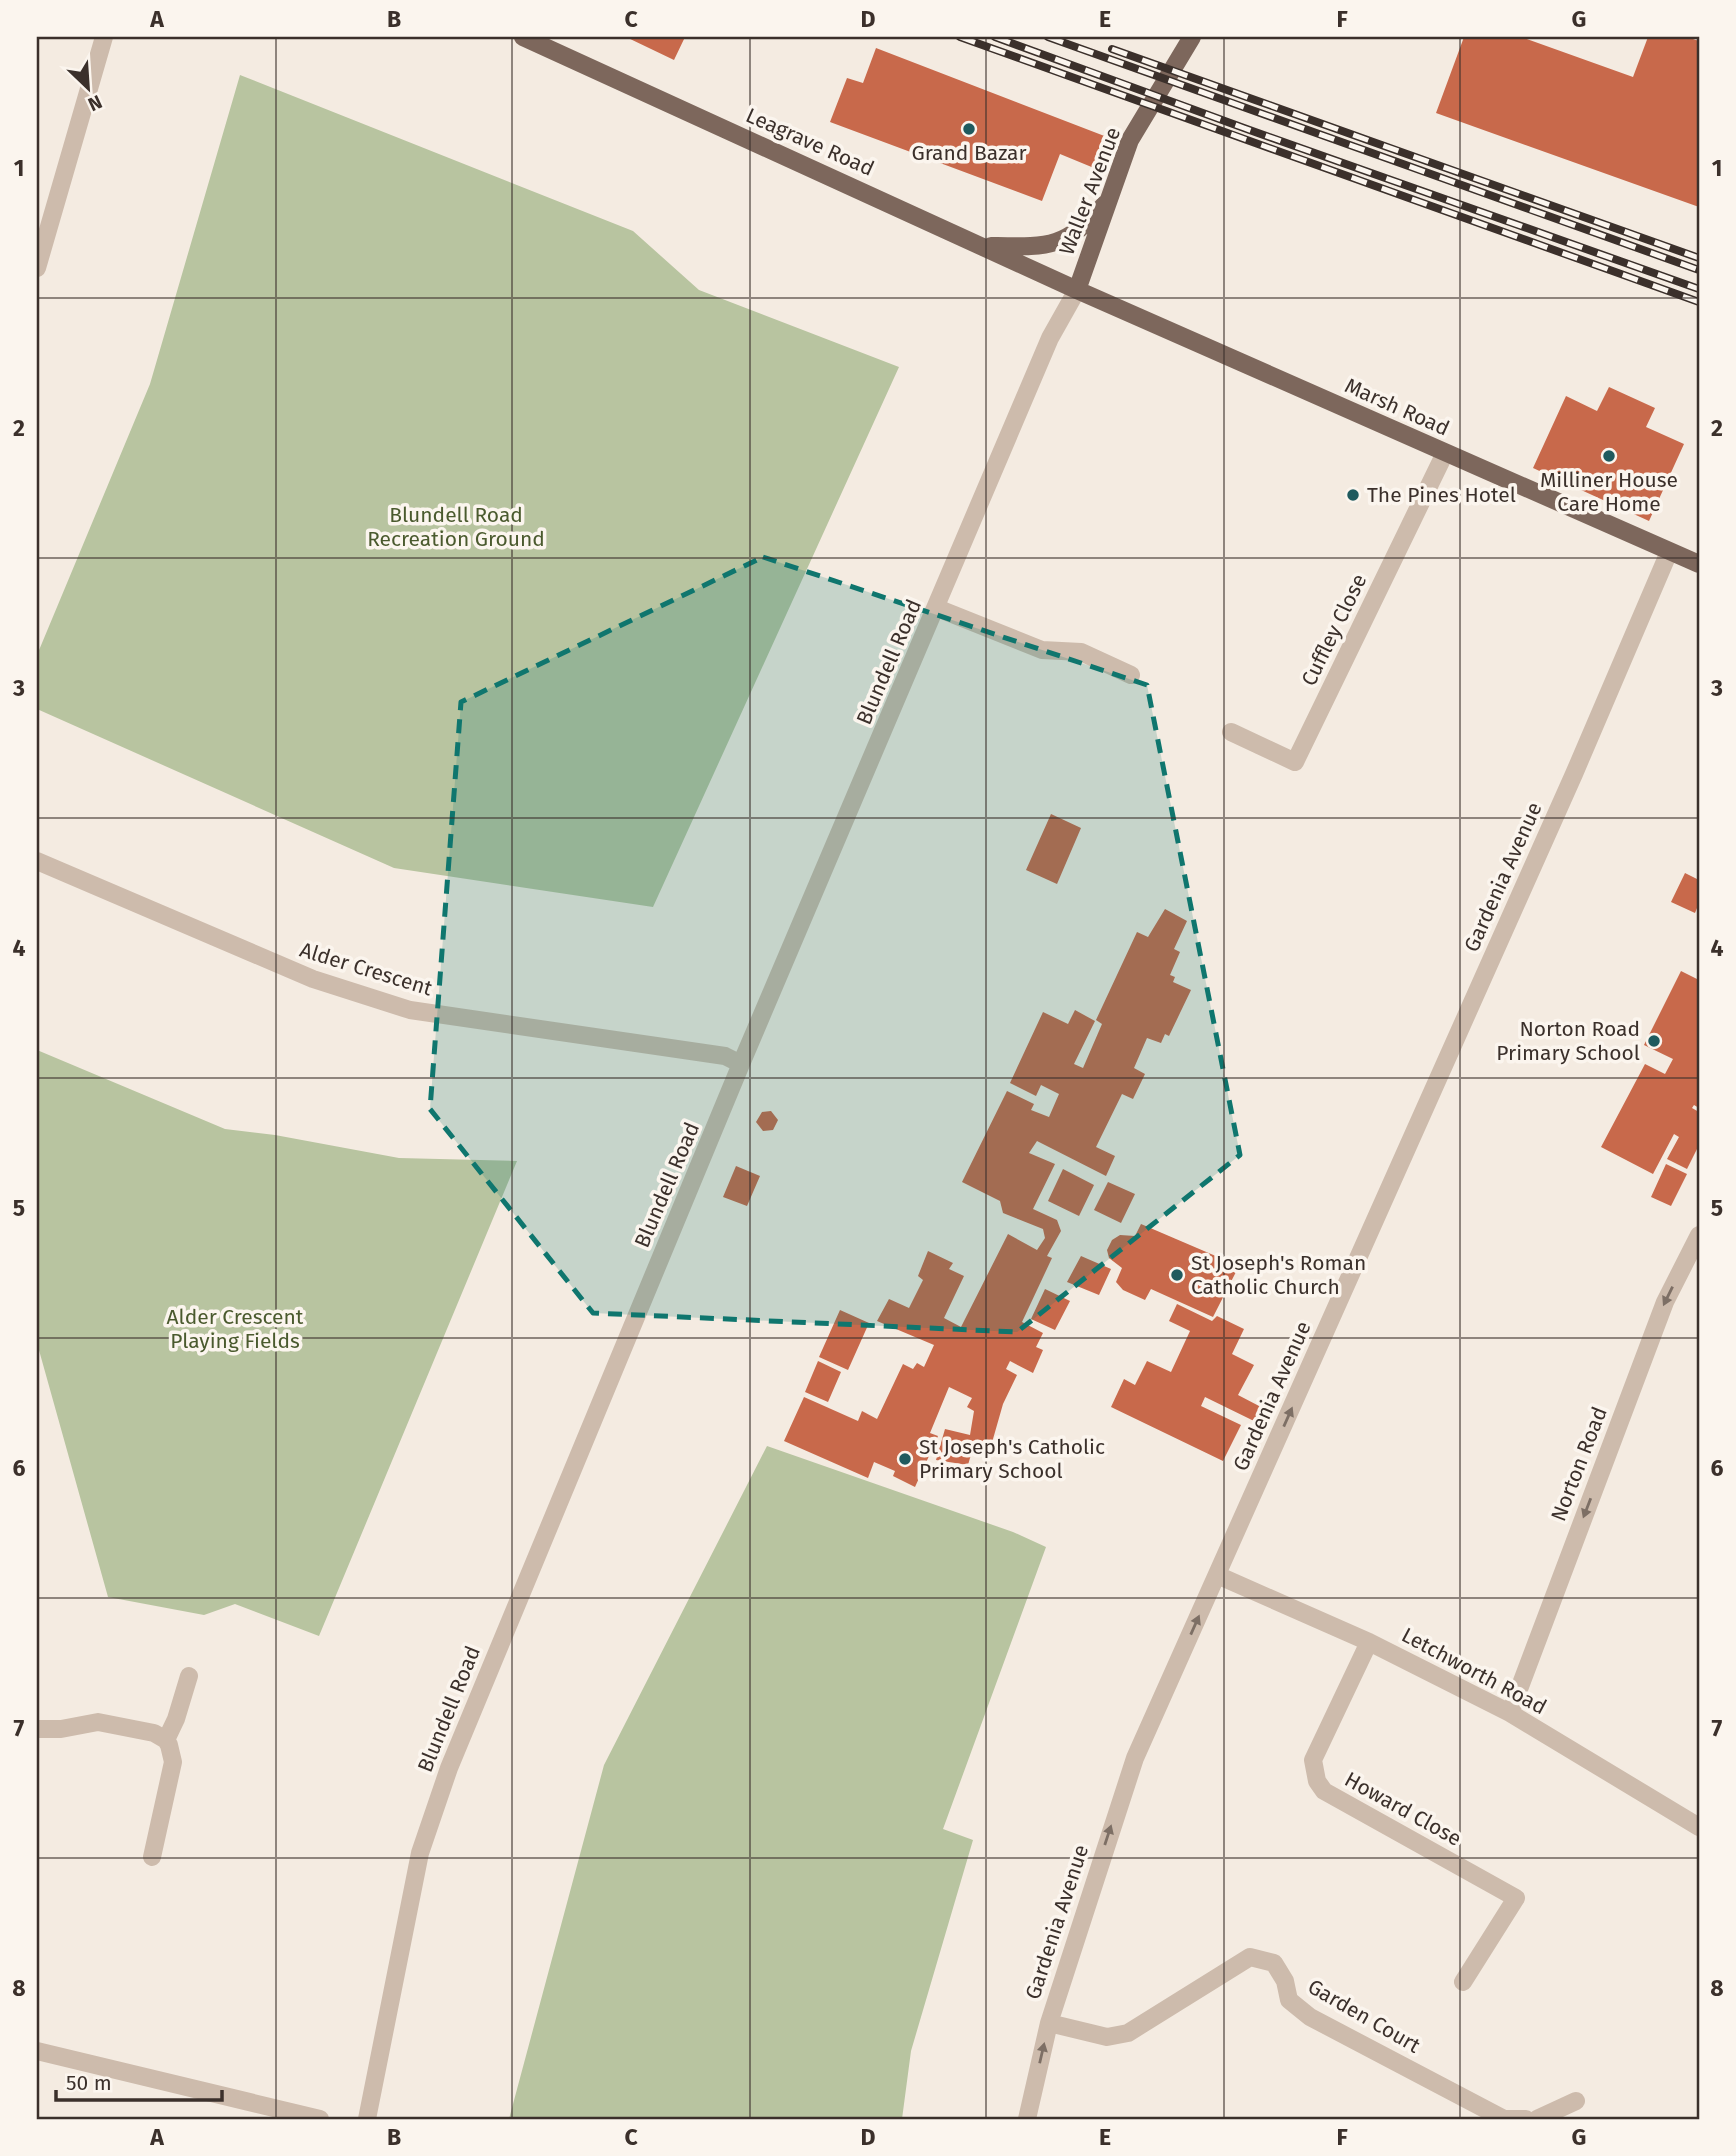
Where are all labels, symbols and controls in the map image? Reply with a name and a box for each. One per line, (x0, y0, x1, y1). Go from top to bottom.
text: A (149, 5, 164, 33)
text: B (387, 5, 401, 33)
text: C (624, 5, 638, 33)
text: D (861, 5, 876, 33)
text: E (1099, 5, 1111, 33)
text: F (1336, 5, 1348, 33)
text: G (1572, 5, 1586, 33)
north arrow (52, 52, 122, 122)
text: N (84, 90, 106, 116)
street label: Leagrave Road (742, 102, 878, 182)
marker: Grand Bazar (961, 121, 977, 137)
street label: Waller Avenue (1054, 123, 1126, 259)
place label: Grand Bazar (911, 140, 1027, 166)
text: 1 (14, 154, 24, 182)
text: 1 (1712, 154, 1722, 182)
street label: Marsh Road (1341, 372, 1453, 442)
text: 2 (13, 414, 25, 442)
text: 2 (1711, 414, 1723, 442)
marker: Milliner House Care Home (1601, 448, 1617, 464)
place label: Milliner House Care Home (1540, 467, 1678, 517)
place label: The Pines Hotel (1367, 482, 1516, 508)
marker: The Pines Hotel (1345, 487, 1361, 503)
park label: Blundell Road Recreation Ground (367, 502, 545, 552)
street label: Cuffley Close (1296, 570, 1372, 690)
street label: Blundell Road (851, 595, 927, 729)
text: 3 (12, 674, 25, 702)
text: 3 (1710, 674, 1723, 702)
street label: Gardenia Avenue (1458, 798, 1548, 956)
text: 4 (13, 934, 26, 962)
text: 4 (1711, 934, 1724, 962)
street label: Alder Crescent (297, 937, 436, 1002)
place label: Norton Road Primary School (1496, 1016, 1640, 1066)
marker: Norton Road Primary School (1646, 1033, 1662, 1049)
street label: Blundell Road (629, 1118, 705, 1252)
text: 5 (13, 1194, 25, 1222)
text: 5 (1711, 1194, 1723, 1222)
place label: St Joseph's Roman Catholic Church (1191, 1250, 1366, 1300)
marker: St Joseph's Roman Catholic Church (1169, 1267, 1185, 1283)
one-way arrow (1663, 1286, 1674, 1306)
park label: Alder Crescent Playing Fields (167, 1304, 304, 1354)
street label: Gardenia Avenue (1227, 1317, 1317, 1475)
street label: Norton Road (1545, 1403, 1613, 1525)
one-way arrow (1282, 1407, 1294, 1427)
place label: St Joseph's Catholic Primary School (919, 1434, 1105, 1484)
marker: St Joseph's Catholic Primary School (897, 1451, 913, 1467)
text: 6 (13, 1454, 26, 1482)
text: 6 (1711, 1454, 1724, 1482)
one-way arrow (1581, 1498, 1592, 1519)
one-way arrow (1189, 1615, 1201, 1635)
street label: Letchworth Road (1397, 1622, 1551, 1720)
street label: Blundell Road (412, 1642, 486, 1776)
text: 7 (14, 1714, 25, 1742)
text: 7 (1712, 1714, 1723, 1742)
street label: Howard Close (1340, 1766, 1466, 1852)
one-way arrow (1103, 1824, 1114, 1845)
street label: Gardenia Avenue (1020, 1841, 1094, 2003)
street label: Garden Court (1303, 1973, 1425, 2059)
text: 8 (12, 1974, 26, 2002)
text: 8 (1710, 1974, 1724, 2002)
one-way arrow (1037, 2042, 1048, 2064)
scale bar (56, 2058, 222, 2102)
text: 50 m (66, 2070, 112, 2096)
text: A (149, 2123, 164, 2151)
text: B (387, 2123, 401, 2151)
text: C (624, 2123, 638, 2151)
text: D (861, 2123, 876, 2151)
text: E (1099, 2123, 1111, 2151)
text: F (1336, 2123, 1348, 2151)
text: G (1572, 2123, 1586, 2151)

